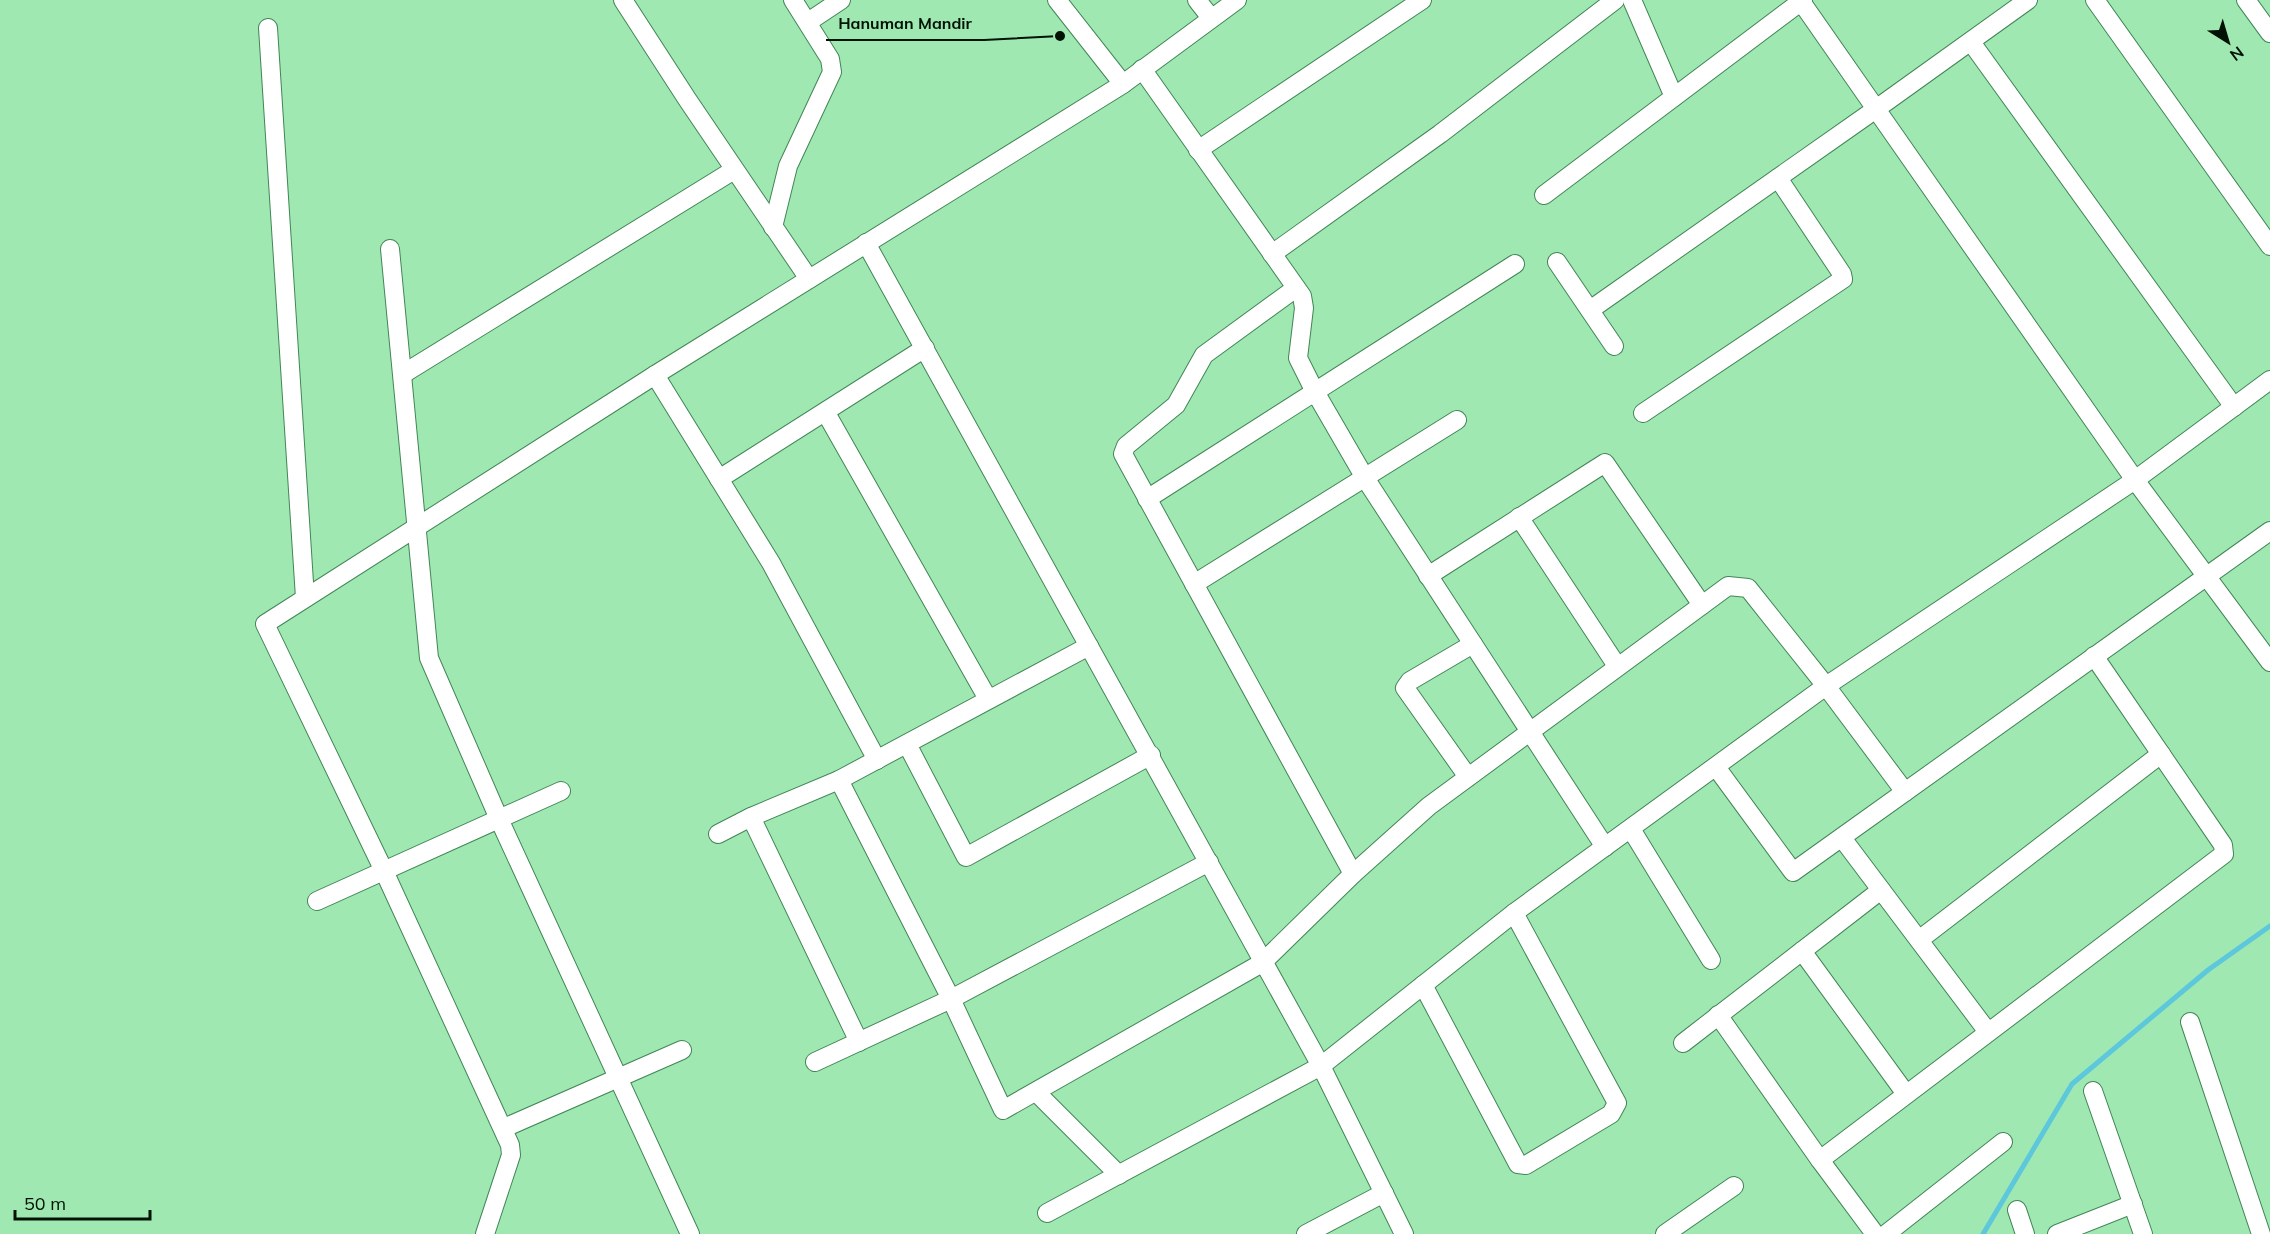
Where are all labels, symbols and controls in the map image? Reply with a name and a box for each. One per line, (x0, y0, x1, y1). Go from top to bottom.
callout: Hanuman Mandir (826, 6, 984, 40)
north arrow (2198, 12, 2258, 72)
text: Hanuman Mandir (838, 13, 973, 33)
text: N (2226, 42, 2248, 66)
scale bar (15, 1183, 150, 1221)
text: 50 m (24, 1192, 66, 1215)

